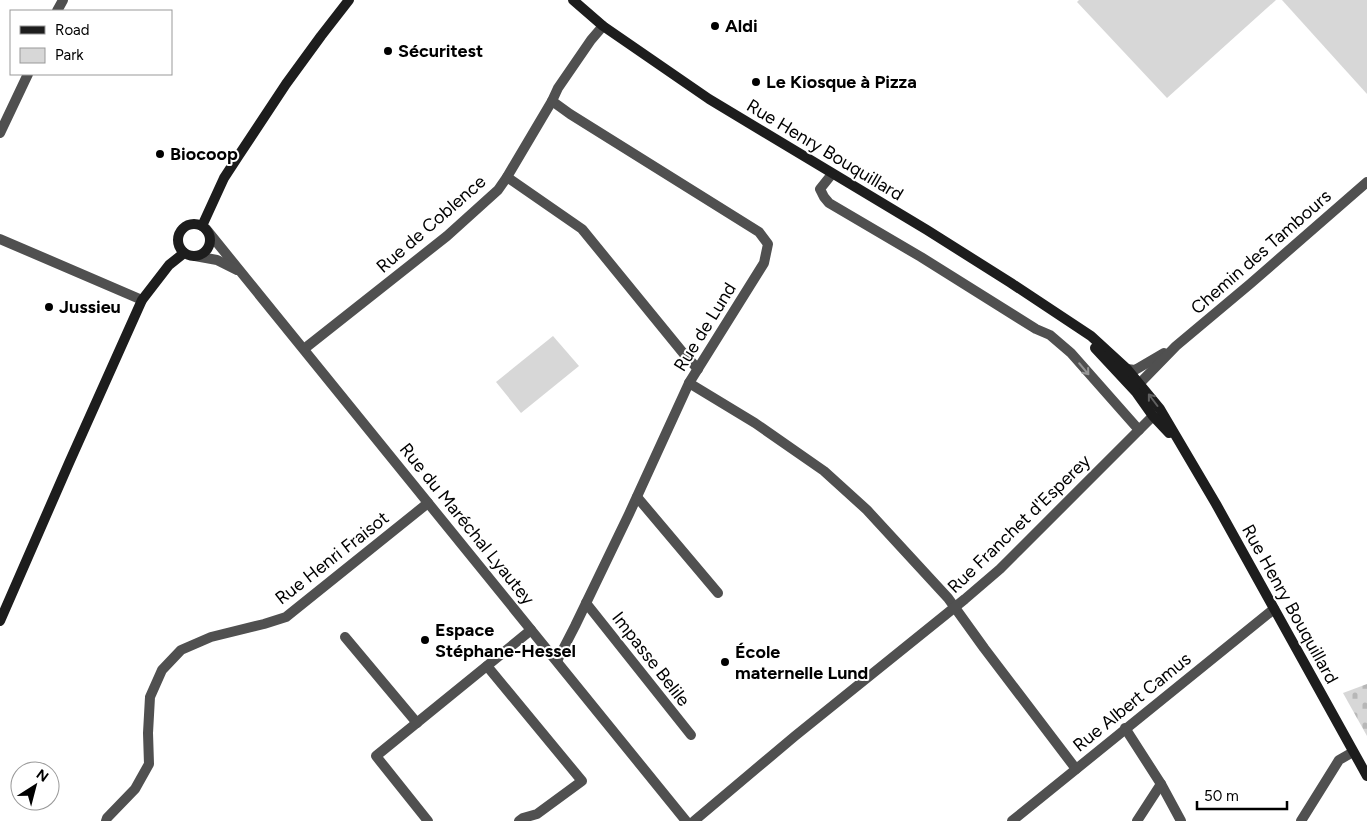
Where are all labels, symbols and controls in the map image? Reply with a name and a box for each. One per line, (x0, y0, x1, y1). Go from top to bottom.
legend (10, 10, 172, 75)
place label: Aldi (725, 15, 758, 37)
marker: Aldi (709, 20, 721, 32)
text: Road (55, 21, 90, 39)
place label: Sécuritest (398, 40, 483, 62)
marker: Sécuritest (382, 45, 394, 57)
text: Park (55, 46, 84, 64)
place label: Le Kiosque à Pizza (766, 71, 917, 93)
marker: Le Kiosque à Pizza (750, 76, 762, 88)
street label: Rue Henry Bouquillard (743, 95, 907, 205)
place label: Biocoop (170, 143, 238, 165)
marker: Biocoop (154, 148, 166, 160)
street label: Rue de Coblence (372, 170, 490, 277)
street label: Chemin des Tambours (1186, 185, 1336, 319)
street label: Rue de Lund (669, 279, 741, 375)
place label: Jussieu (59, 296, 121, 318)
marker: Jussieu (43, 301, 55, 313)
one-way arrow (1079, 363, 1090, 376)
one-way arrow (1148, 393, 1158, 407)
street label: Rue du Maréchal Lyautey (395, 439, 539, 610)
street label: Rue Franchet d'Esperey (943, 450, 1095, 598)
street label: Rue Henri Fraisot (271, 507, 393, 609)
street label: Rue Henry Bouquillard (1237, 520, 1343, 688)
street label: Impasse Belile (607, 607, 695, 711)
place label: Espace Stéphane-Hessel (435, 619, 576, 662)
marker: Espace Stéphane-Hessel (419, 634, 431, 646)
place label: École maternelle Lund (735, 641, 868, 684)
street label: Rue Albert Camus (1069, 648, 1195, 756)
marker: École maternelle Lund (719, 656, 731, 668)
north arrow (10, 761, 60, 811)
text: N (33, 766, 52, 786)
scale bar (1197, 778, 1287, 810)
text: 50 m (1204, 787, 1239, 805)

